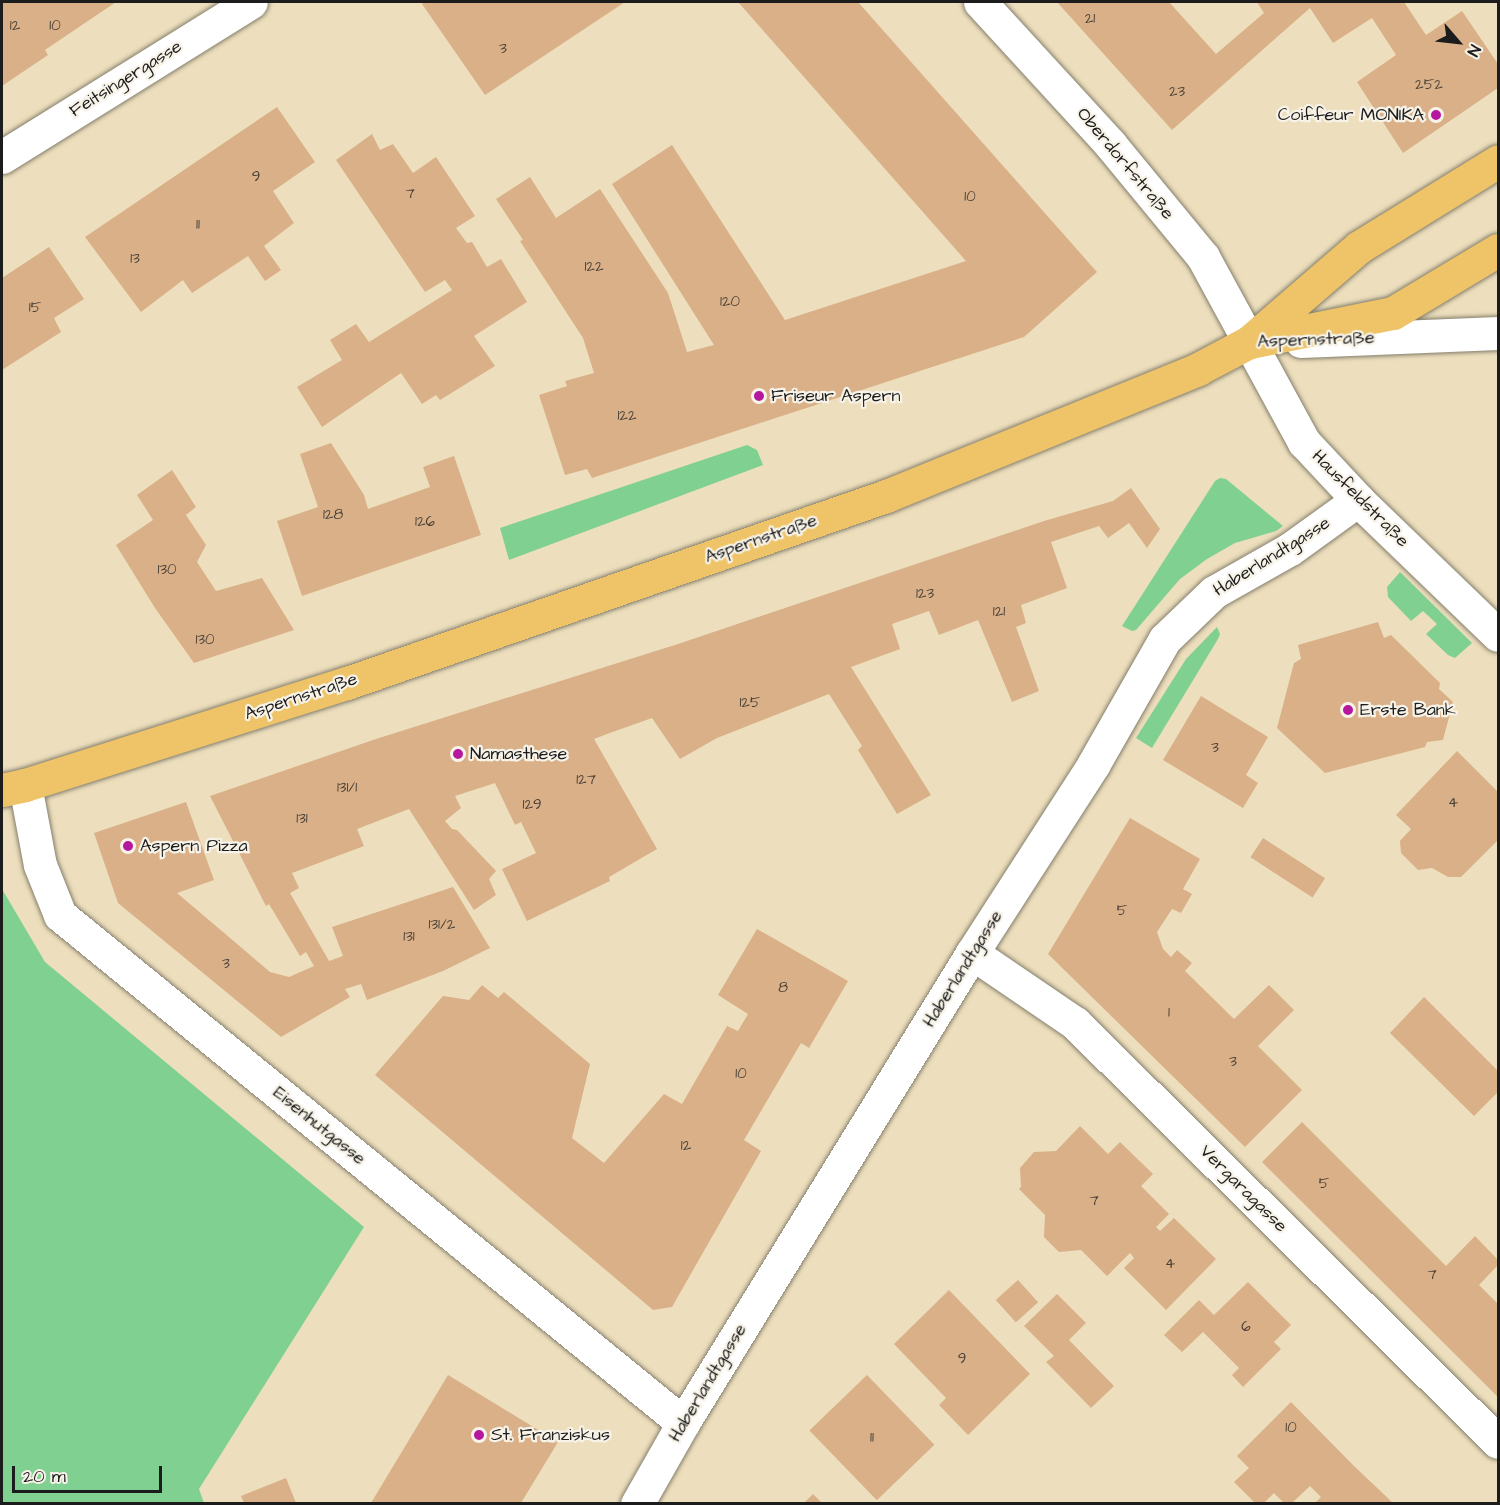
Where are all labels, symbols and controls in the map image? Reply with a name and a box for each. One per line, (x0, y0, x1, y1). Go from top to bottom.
house number: 21 (1085, 10, 1095, 28)
north arrow (1428, 12, 1488, 72)
house number: 12 (10, 17, 20, 35)
house number: 10 (49, 17, 61, 35)
street label: Feitsingergasse (66, 36, 186, 122)
house number: 3 (499, 40, 507, 58)
text: N (1462, 41, 1486, 60)
house number: 252 (1415, 76, 1443, 94)
house number: 23 (1169, 83, 1185, 101)
street label: Oberdorfstraße (1072, 104, 1178, 224)
place label: Coiffeur MONIKA (1278, 104, 1424, 126)
marker: Coiffeur MONIKA (1429, 108, 1443, 122)
house number: 9 (252, 168, 260, 186)
house number: 7 (405, 185, 415, 203)
house number: 10 (964, 188, 976, 206)
house number: 11 (196, 216, 200, 234)
house number: 13 (130, 250, 140, 268)
house number: 122 (584, 258, 604, 276)
house number: 120 (720, 293, 740, 311)
house number: 15 (29, 299, 41, 317)
street label: Aspernstraße (1257, 327, 1375, 353)
place label: Friseur Aspern (771, 385, 900, 407)
marker: Friseur Aspern (752, 389, 766, 403)
house number: 122 (617, 407, 637, 425)
street label: Hausfeldstraße (1307, 446, 1413, 552)
house number: 128 (323, 506, 343, 524)
street label: Aspernstraße (702, 510, 820, 568)
street label: Haberlandtgasse (1210, 512, 1334, 602)
house number: 126 (415, 513, 435, 531)
house number: 130 (157, 561, 177, 579)
house number: 123 (916, 585, 934, 603)
house number: 121 (993, 603, 1005, 621)
house number: 130 (195, 631, 215, 649)
street label: Aspernstraße (242, 669, 360, 725)
house number: 125 (739, 694, 761, 712)
place label: Erste Bank (1360, 699, 1456, 721)
marker: Erste Bank (1341, 703, 1355, 717)
house number: 3 (1211, 739, 1219, 757)
place label: Namasthese (470, 743, 567, 765)
marker: Namasthese (451, 747, 465, 761)
house number: 127 (576, 771, 596, 789)
house number: 131/1 (337, 779, 357, 797)
house number: 4 (1448, 794, 1458, 812)
house number: 129 (522, 796, 542, 814)
house number: 131 (296, 810, 308, 828)
place label: Aspern Pizza (140, 835, 248, 857)
marker: Aspern Pizza (121, 839, 135, 853)
house number: 5 (1117, 902, 1127, 920)
street label: Haberlandtgasse (918, 907, 1008, 1031)
house number: 131/2 (429, 916, 455, 934)
house number: 131 (403, 928, 415, 946)
house number: 3 (222, 955, 230, 973)
house number: 8 (778, 979, 788, 997)
house number: 1 (1168, 1004, 1170, 1022)
house number: 3 (1229, 1053, 1237, 1071)
house number: 10 (735, 1065, 747, 1083)
street label: Eisenhutgasse (268, 1082, 370, 1170)
house number: 12 (681, 1137, 691, 1155)
street label: Vergaragasse (1195, 1141, 1291, 1237)
house number: 5 (1319, 1175, 1329, 1193)
house number: 7 (1089, 1192, 1099, 1210)
house number: 4 (1165, 1255, 1175, 1273)
house number: 7 (1427, 1266, 1437, 1284)
house number: 6 (1241, 1318, 1251, 1336)
street label: Haberlandtgasse (664, 1320, 752, 1446)
house number: 9 (958, 1350, 966, 1368)
house number: 10 (1285, 1419, 1297, 1437)
place label: St. Franziskus (491, 1424, 610, 1446)
marker: St. Franziskus (472, 1428, 486, 1442)
house number: 11 (870, 1429, 874, 1447)
scale bar (15, 1454, 165, 1492)
text: 20 m (23, 1464, 66, 1489)

